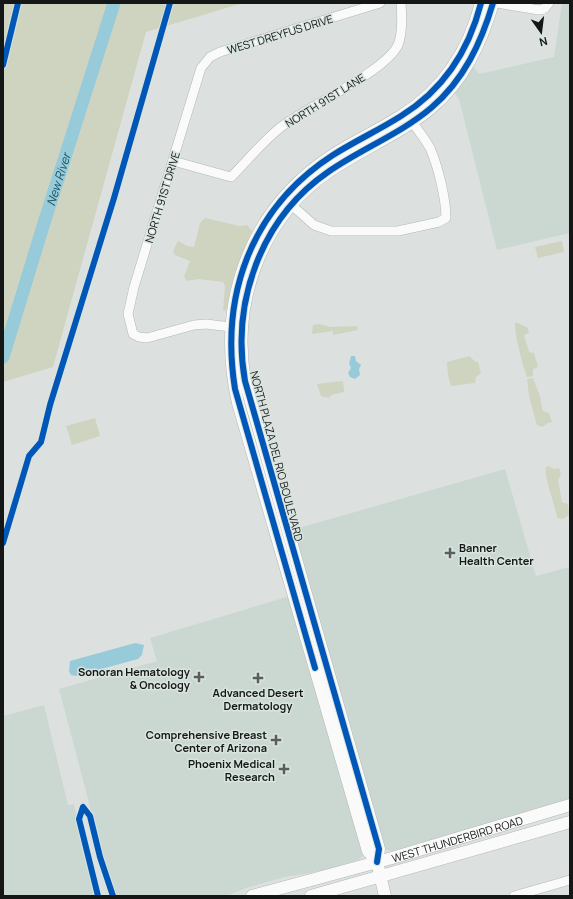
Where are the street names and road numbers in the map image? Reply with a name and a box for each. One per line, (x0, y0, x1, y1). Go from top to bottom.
street label: WEST DREYFUS DRIVE (225, 11, 335, 57)
street label: NORTH 91ST LANE (282, 69, 368, 131)
street label: NORTH 91ST DRIVE (141, 149, 183, 245)
street label: NORTH PLAZA DEL RIO BOULEVARD (247, 369, 307, 543)
street label: WEST THUNDERBIRD ROAD (390, 812, 525, 865)

